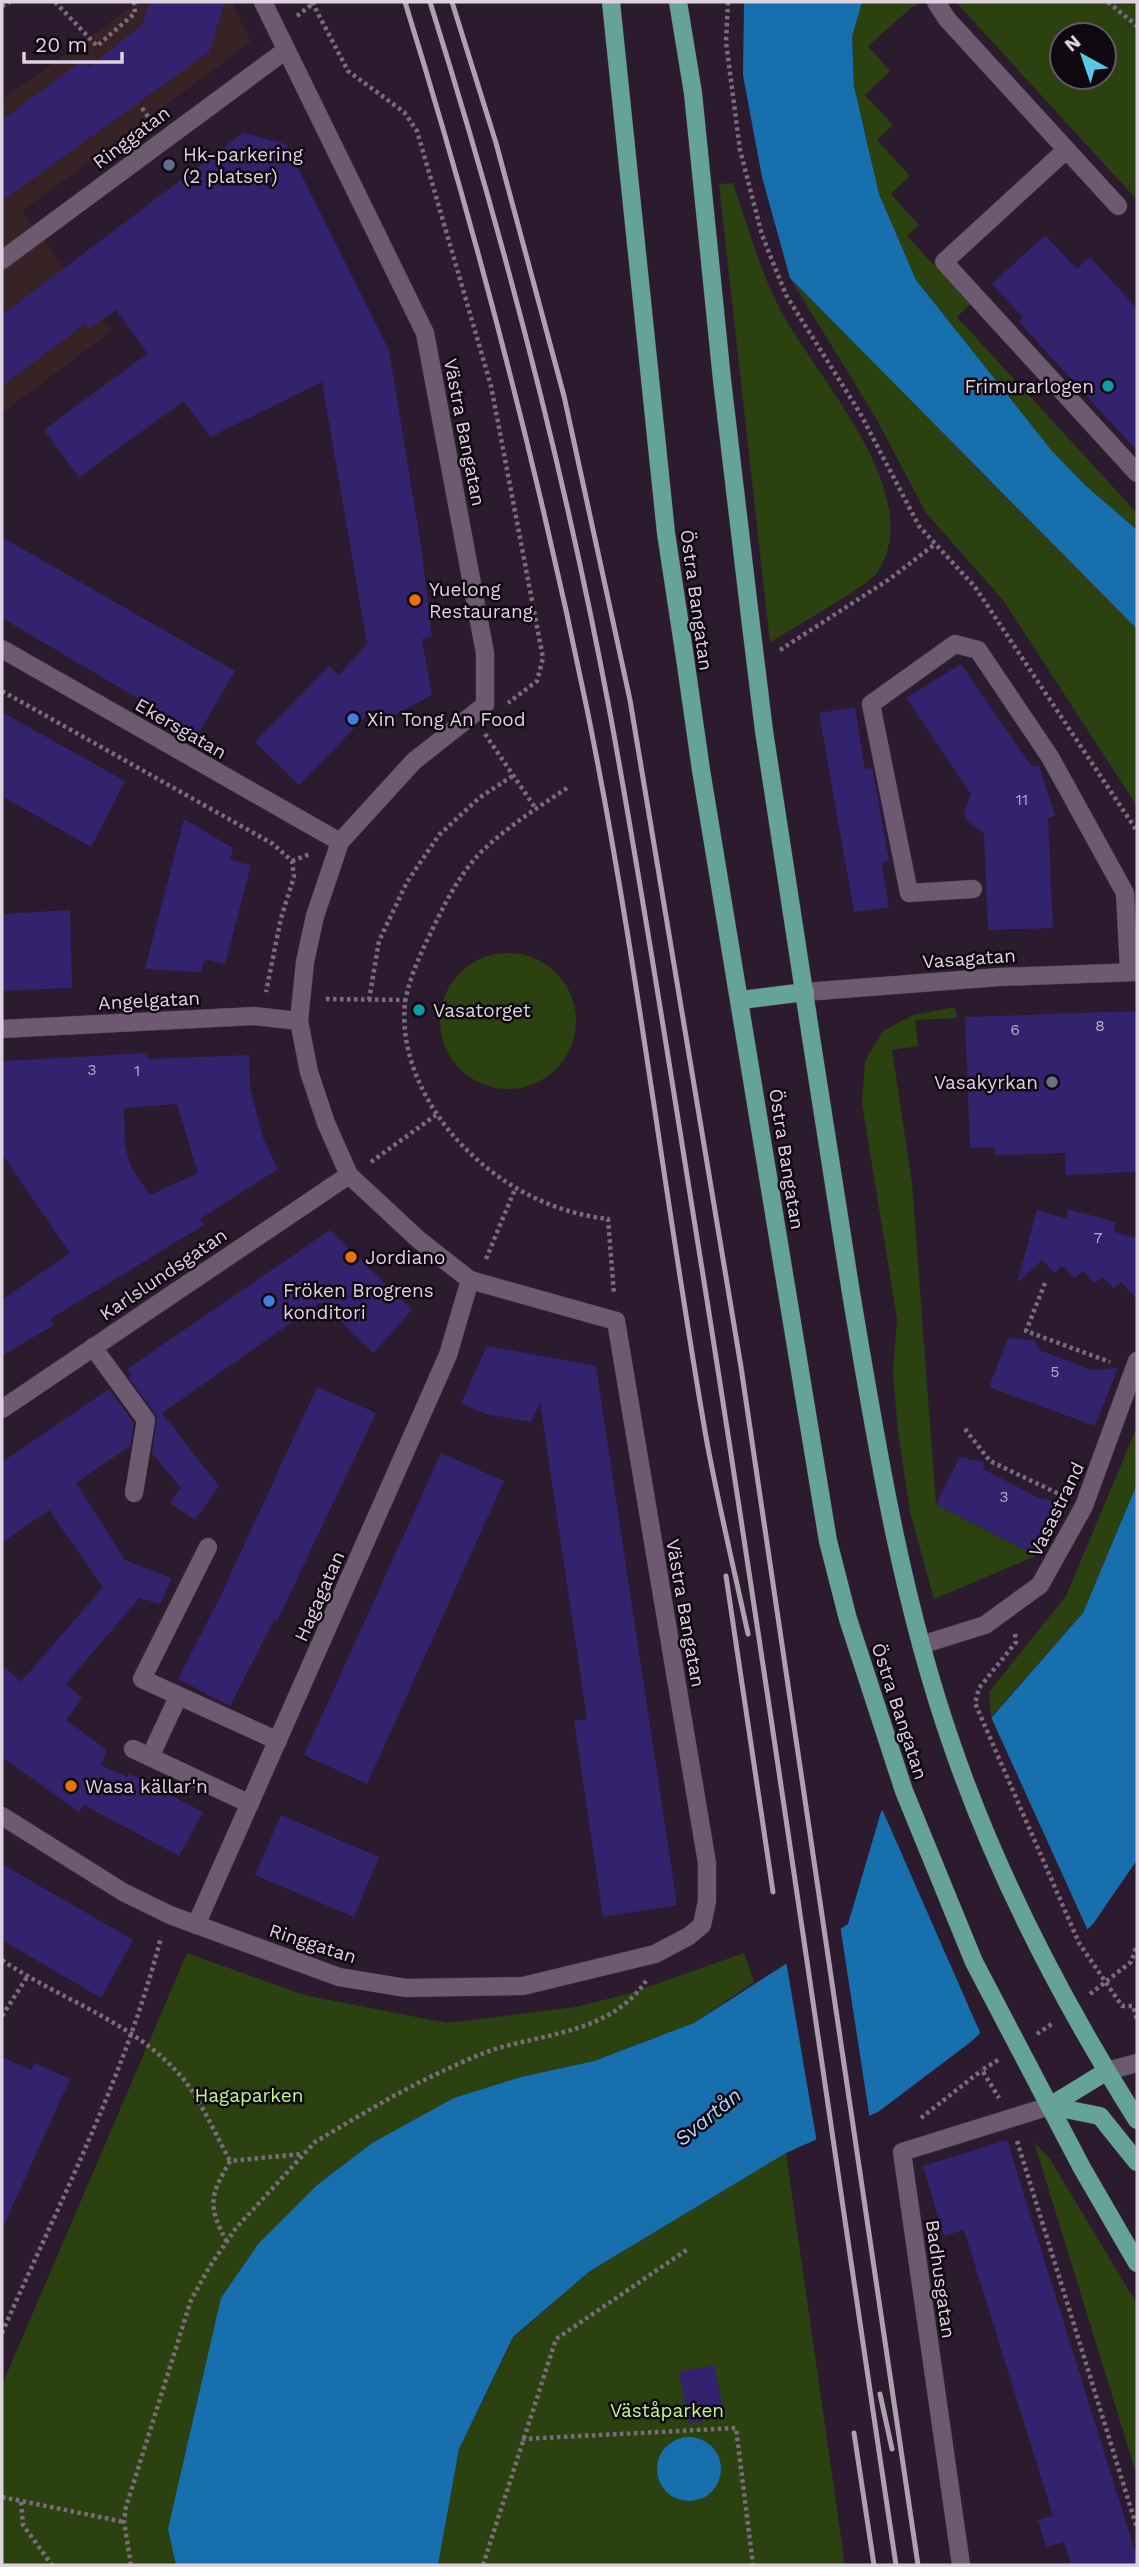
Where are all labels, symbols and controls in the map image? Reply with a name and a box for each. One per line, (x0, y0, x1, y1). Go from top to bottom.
scale bar (24, 21, 122, 65)
north arrow (1048, 21, 1118, 91)
text: N (1060, 30, 1085, 57)
text: 20 m (35, 32, 87, 57)
street label: Ringgatan (88, 101, 174, 174)
place label: Hk-parkering (2 platser) (183, 143, 304, 188)
marker: Hk-parkering (2 platser) (161, 157, 177, 173)
street label: Västra Bangatan (439, 356, 490, 508)
place label: Frimurarlogen (965, 375, 1094, 398)
marker: Frimurarlogen (1100, 378, 1116, 394)
street label: Östra Bangatan (675, 528, 718, 672)
place label: Yuelong Restaurang (429, 578, 534, 623)
marker: Yuelong Restaurang (407, 592, 423, 608)
street label: Ekersgatan (131, 693, 231, 764)
place label: Xin Tong An Food (367, 708, 526, 731)
marker: Xin Tong An Food (345, 711, 361, 727)
house number: 11 (1016, 790, 1028, 809)
street label: Vasagatan (922, 944, 1017, 973)
street label: Angelgatan (97, 986, 201, 1015)
place label: Vasatorget (433, 999, 531, 1022)
marker: Vasatorget (411, 1002, 427, 1018)
house number: 8 (1095, 1016, 1105, 1035)
house number: 6 (1010, 1020, 1020, 1039)
house number: 3 (87, 1060, 97, 1079)
house number: 1 (134, 1061, 140, 1080)
place label: Vasakyrkan (934, 1071, 1038, 1094)
marker: Vasakyrkan (1044, 1074, 1060, 1090)
street label: Östra Bangatan (764, 1087, 809, 1231)
street label: Karlslundsgatan (95, 1223, 231, 1326)
house number: 7 (1094, 1228, 1103, 1247)
place label: Jordiano (365, 1246, 445, 1269)
marker: Jordiano (343, 1249, 359, 1265)
place label: Fröken Brogrens konditori (283, 1279, 434, 1324)
marker: Fröken Brogrens konditori (261, 1293, 277, 1309)
house number: 5 (1050, 1362, 1060, 1381)
street label: Vasastrand (1024, 1458, 1089, 1560)
house number: 3 (999, 1487, 1009, 1506)
street label: Västra Bangatan (661, 1537, 710, 1689)
street label: Hagagatan (289, 1547, 350, 1645)
street label: Östra Bangatan (867, 1640, 932, 1782)
place label: Wasa källar'n (85, 1775, 208, 1798)
marker: Wasa källar'n (63, 1778, 79, 1794)
street label: Ringgatan (266, 1919, 359, 1968)
water label: Svartån (669, 2082, 746, 2151)
park label: Hagaparken (194, 2084, 304, 2107)
street label: Badhusgatan (921, 2218, 960, 2340)
park label: Väståparken (610, 2399, 724, 2422)

